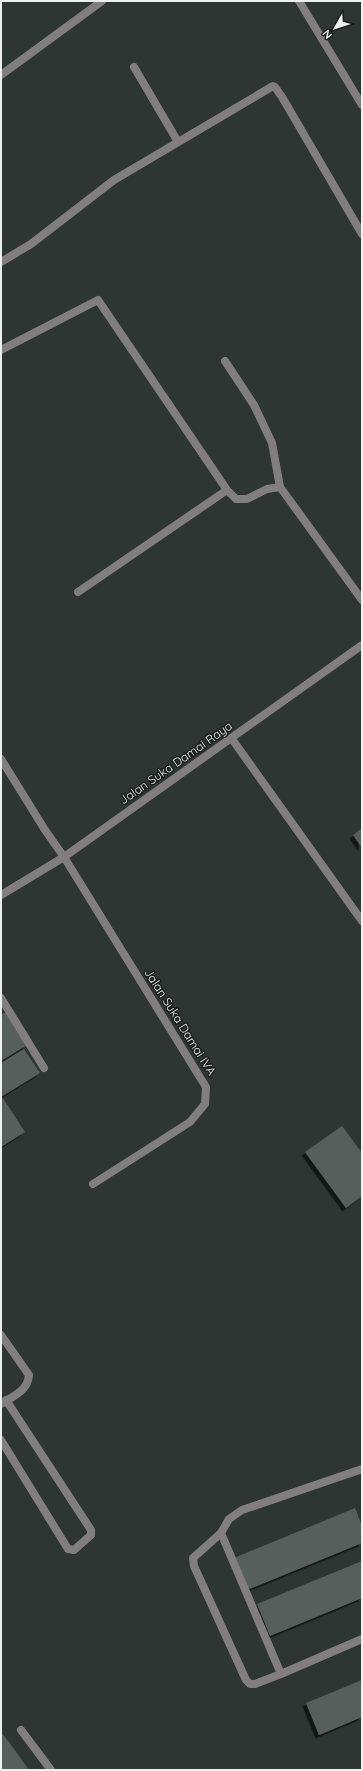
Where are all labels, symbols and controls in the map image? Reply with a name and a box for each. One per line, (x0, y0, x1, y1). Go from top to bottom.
north arrow (315, 8, 355, 48)
text: N (319, 27, 335, 42)
street label: Jalan Suka Damai Raya (116, 718, 235, 807)
street label: Jalan Suka Damai IVA (141, 966, 220, 1078)

